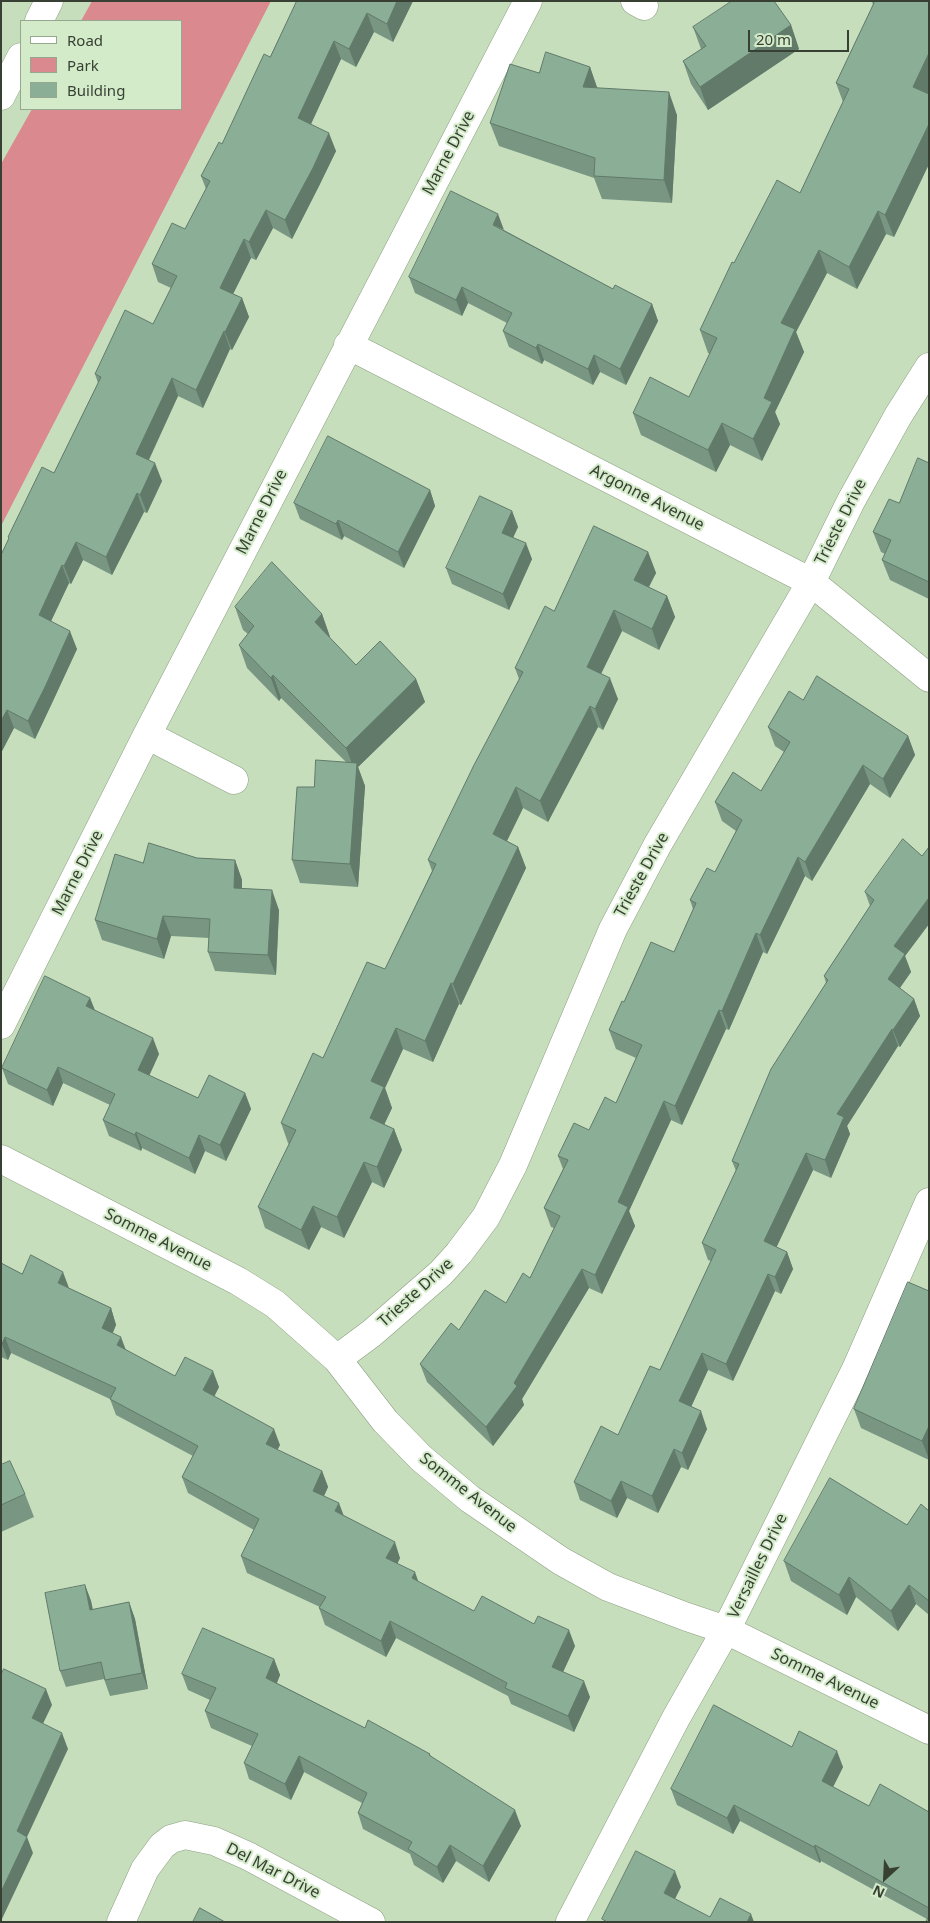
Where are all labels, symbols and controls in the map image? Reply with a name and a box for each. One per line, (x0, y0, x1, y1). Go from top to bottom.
legend (20, 20, 182, 110)
scale bar (750, 20, 851, 52)
text: 20 m (756, 29, 791, 49)
text: Road (67, 30, 103, 50)
text: Park (67, 55, 99, 75)
text: Building (67, 80, 125, 100)
street label: Marne Drive (419, 108, 479, 198)
street label: Argonne Avenue (587, 461, 707, 535)
street label: Marne Drive (232, 466, 292, 558)
street label: Trieste Drive (811, 476, 871, 568)
street label: Marne Drive (48, 827, 108, 919)
street label: Trieste Drive (611, 829, 673, 921)
street label: Somme Avenue (101, 1205, 215, 1275)
street label: Trieste Drive (375, 1254, 457, 1332)
street label: Somme Avenue (416, 1449, 520, 1537)
street label: Versailles Drive (724, 1510, 792, 1622)
street label: Somme Avenue (768, 1645, 882, 1713)
street label: Del Mar Drive (223, 1839, 323, 1903)
north arrow (860, 1853, 910, 1903)
text: N (869, 1881, 888, 1903)

